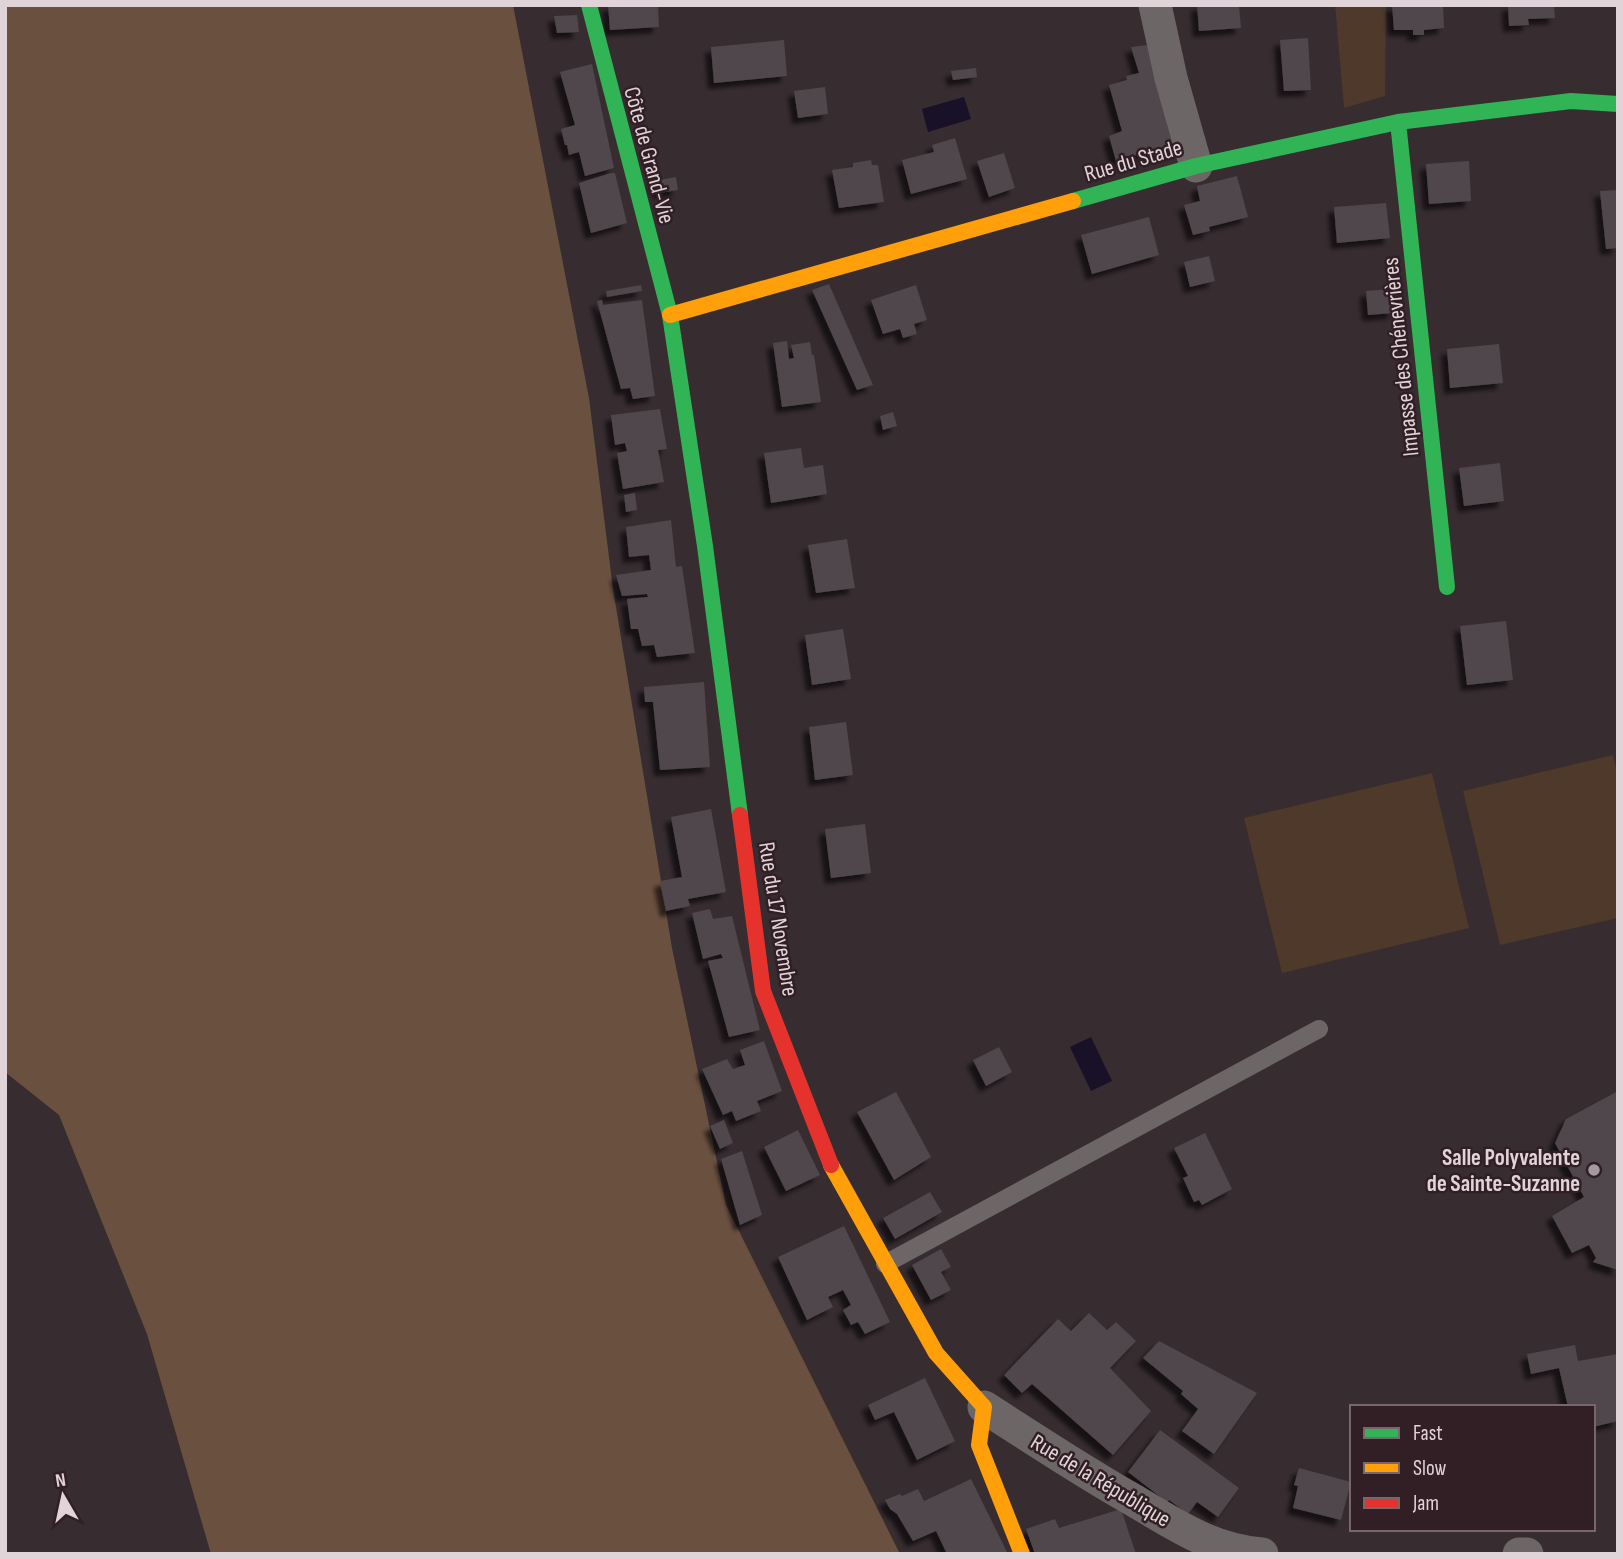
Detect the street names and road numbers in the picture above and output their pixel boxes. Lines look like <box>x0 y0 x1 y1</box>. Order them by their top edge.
street label: Côte de Grand-Vie <box>617 84 681 227</box>
street label: Rue du Stade <box>1081 134 1185 188</box>
street label: Impasse des Chénevrières <box>1377 256 1425 458</box>
street label: Rue du 17 Novembre <box>752 840 804 998</box>
street label: Rue de la République <box>1025 1428 1175 1534</box>

